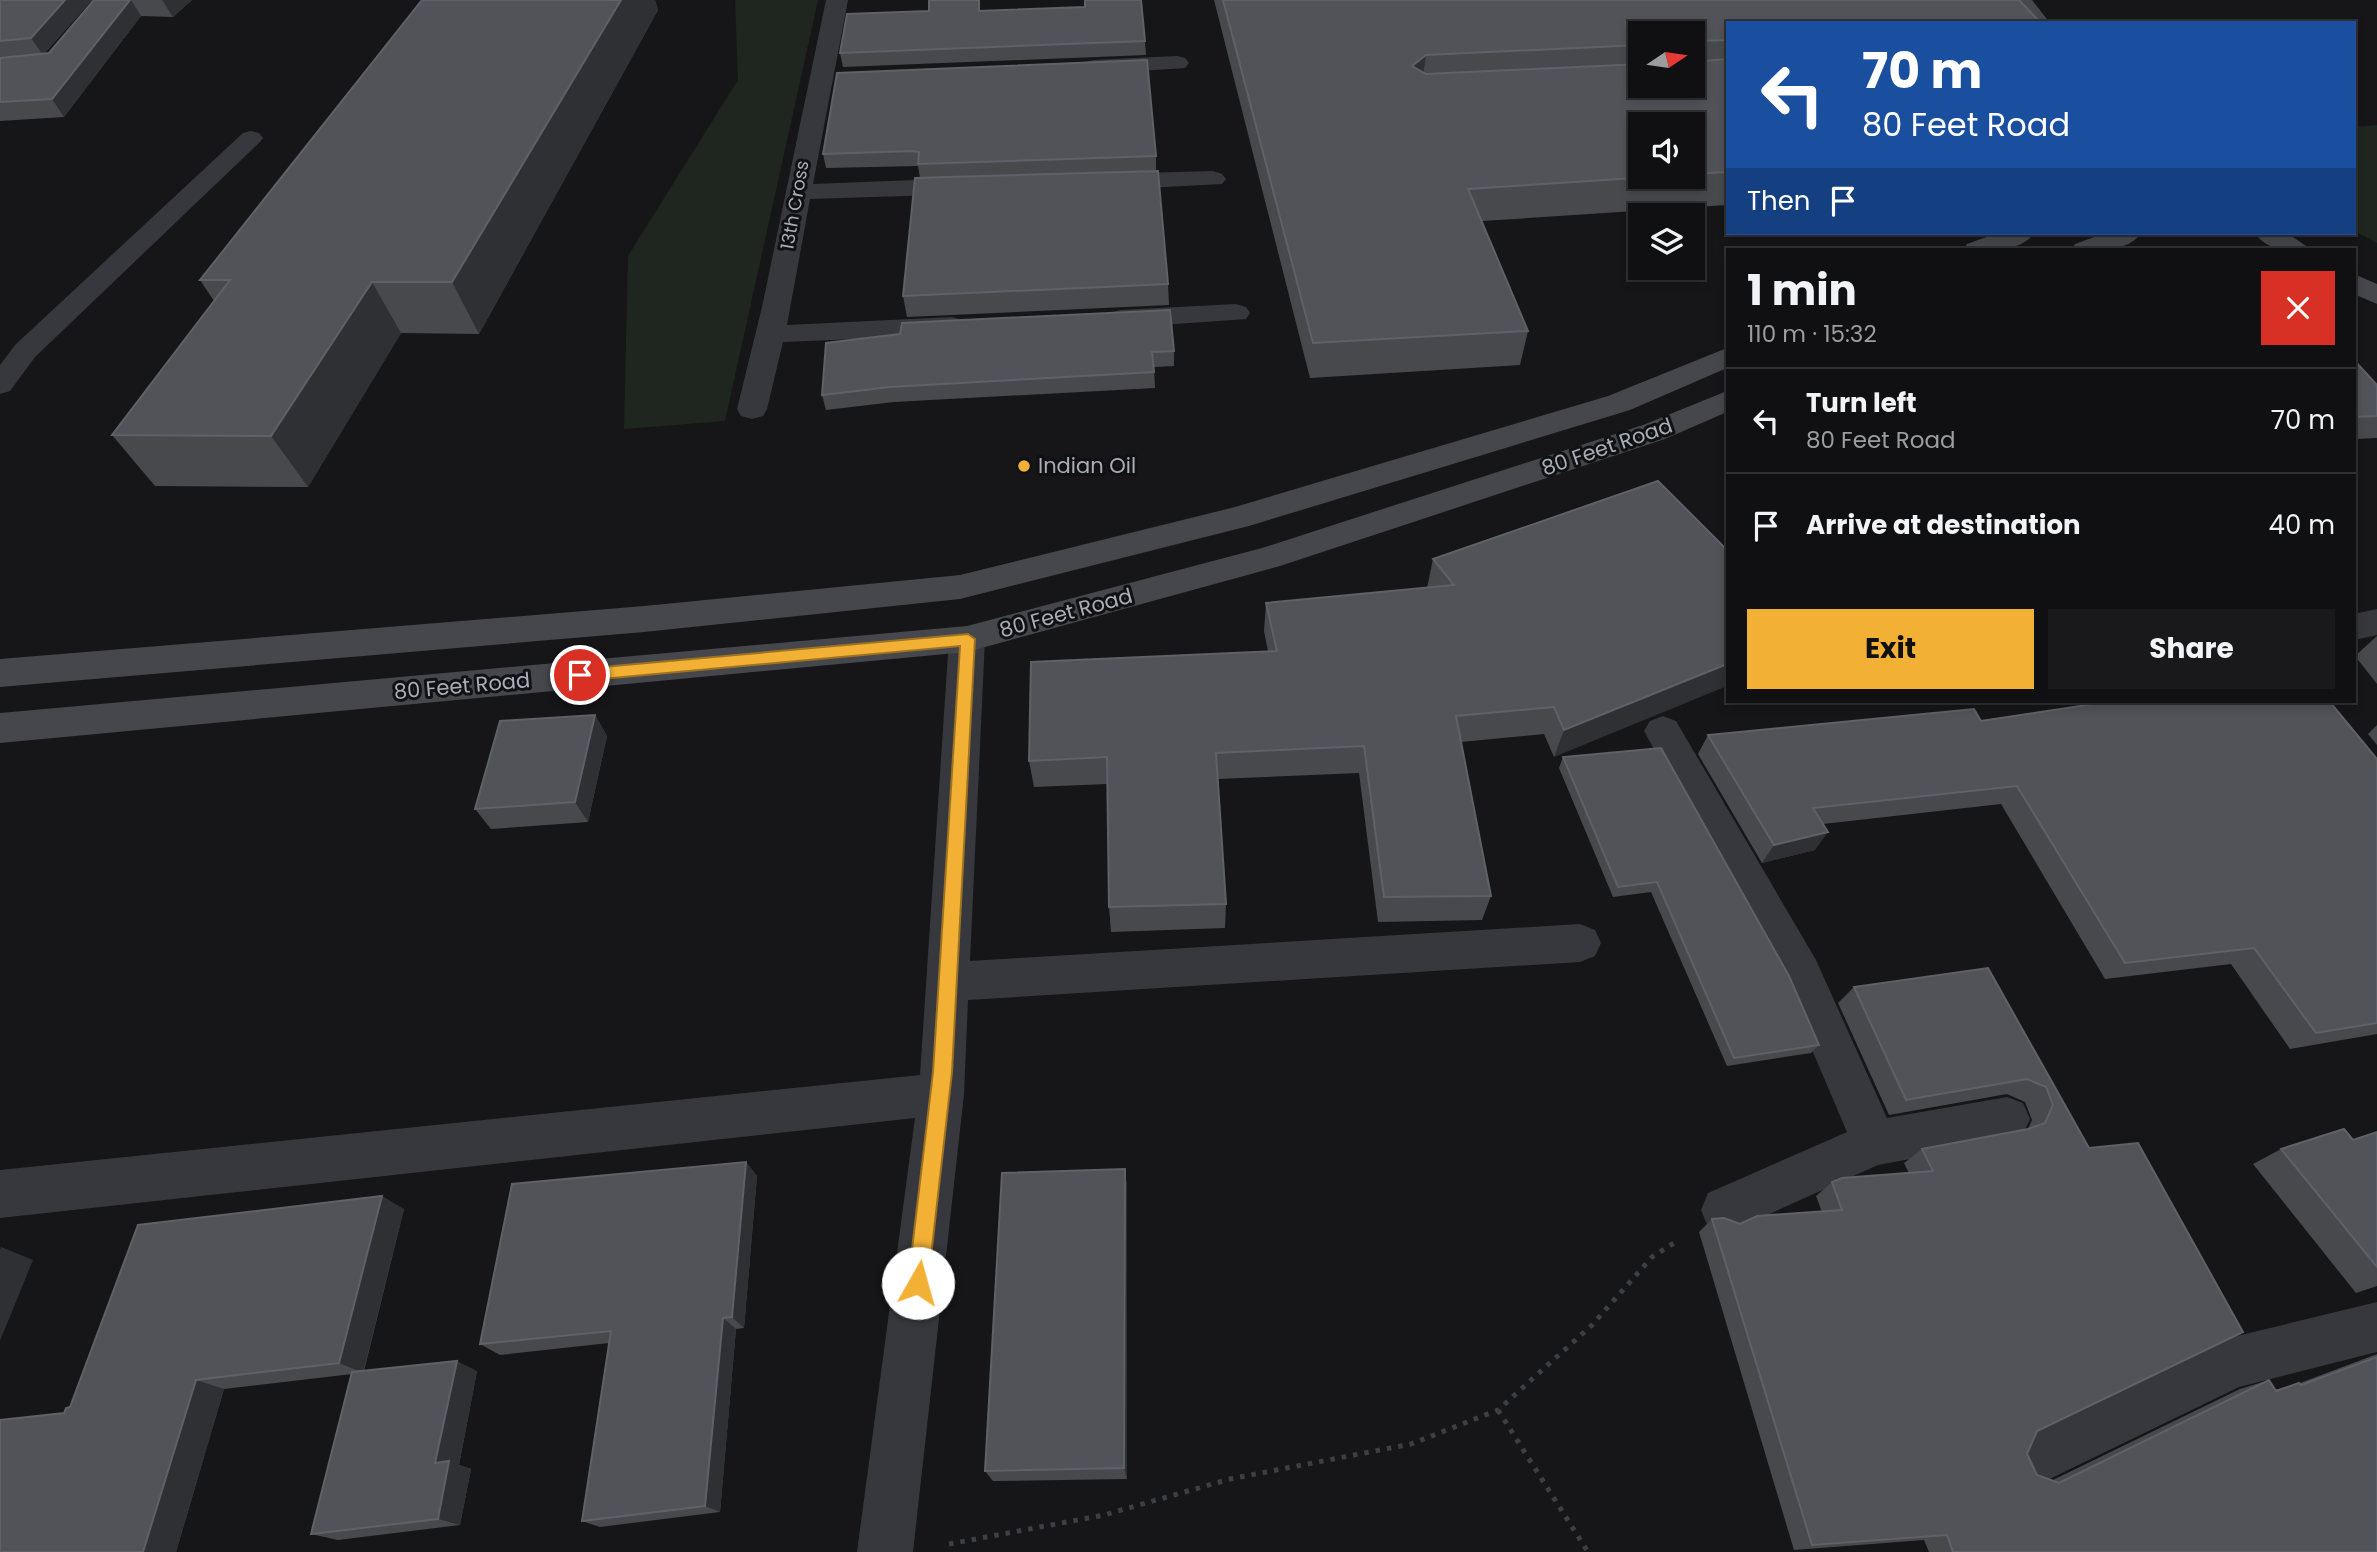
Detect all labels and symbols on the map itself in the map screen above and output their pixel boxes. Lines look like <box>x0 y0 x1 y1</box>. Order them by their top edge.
north arrow <box>1628 21 1704 98</box>
street label: 13th Cross <box>774 158 815 251</box>
street label: 80 Feet Road <box>1538 411 1676 482</box>
place label: Indian Oil <box>1038 451 1136 480</box>
marker: Indian Oil <box>1016 458 1032 474</box>
street label: 80 Feet Road <box>996 581 1136 644</box>
pin <box>550 645 610 705</box>
street label: 80 Feet Road <box>393 665 531 706</box>
position arrow <box>881 1246 955 1320</box>

